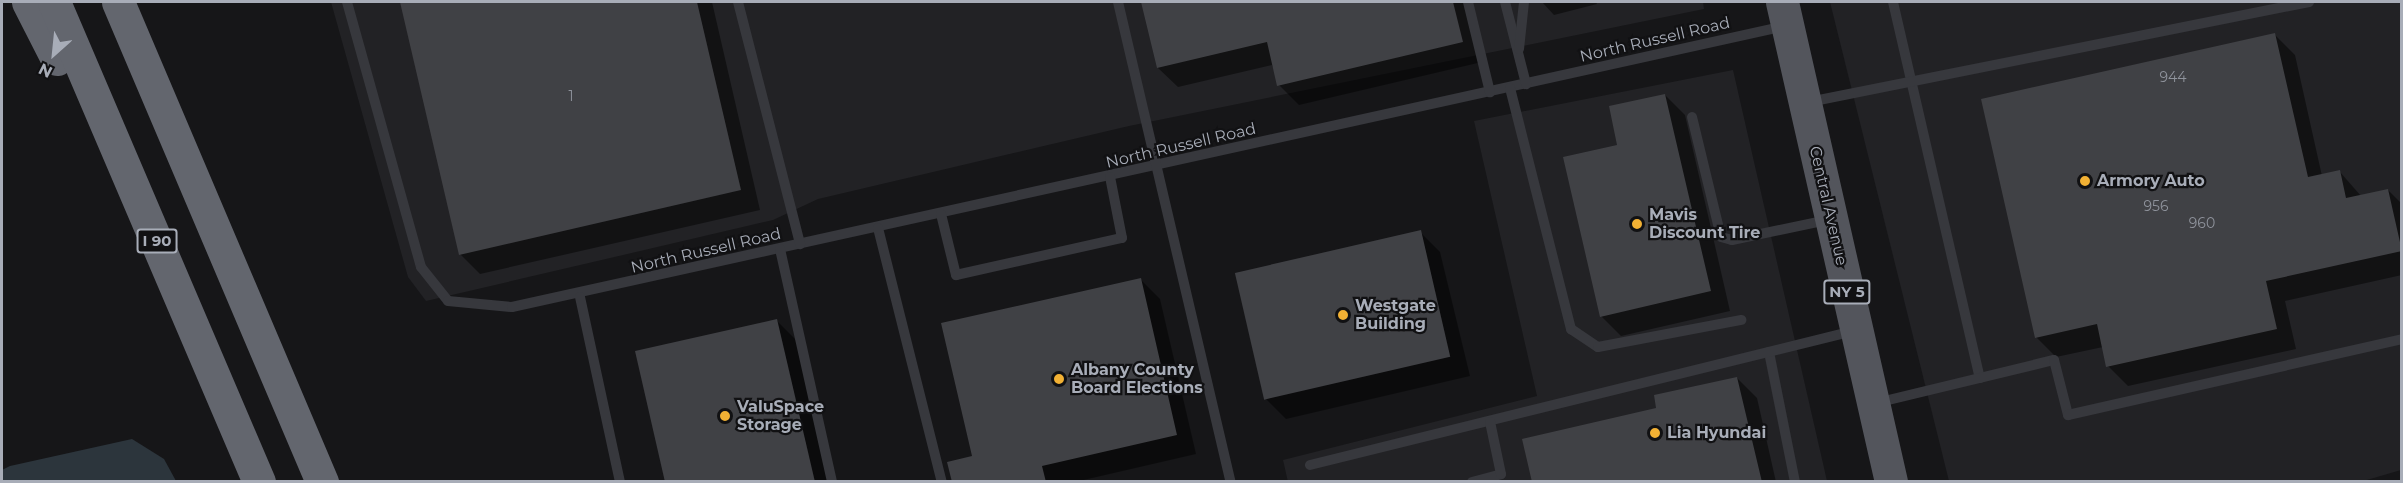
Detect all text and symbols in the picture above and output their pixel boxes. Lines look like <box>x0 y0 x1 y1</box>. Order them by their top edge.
street label: North Russell Road <box>1578 13 1732 67</box>
north arrow <box>24 24 84 84</box>
text: N <box>36 59 56 82</box>
house number: 944 <box>2159 69 2187 85</box>
house number: 1 <box>568 88 574 104</box>
street label: North Russell Road <box>1104 119 1258 173</box>
street label: Central Avenue <box>1805 144 1851 268</box>
place label: Armory Auto <box>2097 171 2205 191</box>
marker: Armory Auto <box>2078 174 2092 188</box>
house number: 956 <box>2144 198 2168 214</box>
place label: Mavis Discount Tire <box>1649 205 1760 243</box>
house number: 960 <box>2189 215 2215 231</box>
marker: Mavis Discount Tire <box>1630 217 1644 231</box>
street label: North Russell Road <box>629 224 783 278</box>
road number: I 90 <box>136 229 178 253</box>
road number: NY 5 <box>1823 280 1871 304</box>
place label: Westgate Building <box>1355 296 1436 334</box>
marker: Westgate Building <box>1336 308 1350 322</box>
place label: Albany County Board Elections <box>1071 360 1203 398</box>
marker: Albany County Board Elections <box>1052 372 1066 386</box>
place label: ValuSpace Storage <box>737 397 824 435</box>
marker: ValuSpace Storage <box>718 409 732 423</box>
place label: Lia Hyundai <box>1667 423 1766 443</box>
marker: Lia Hyundai <box>1648 426 1662 440</box>

